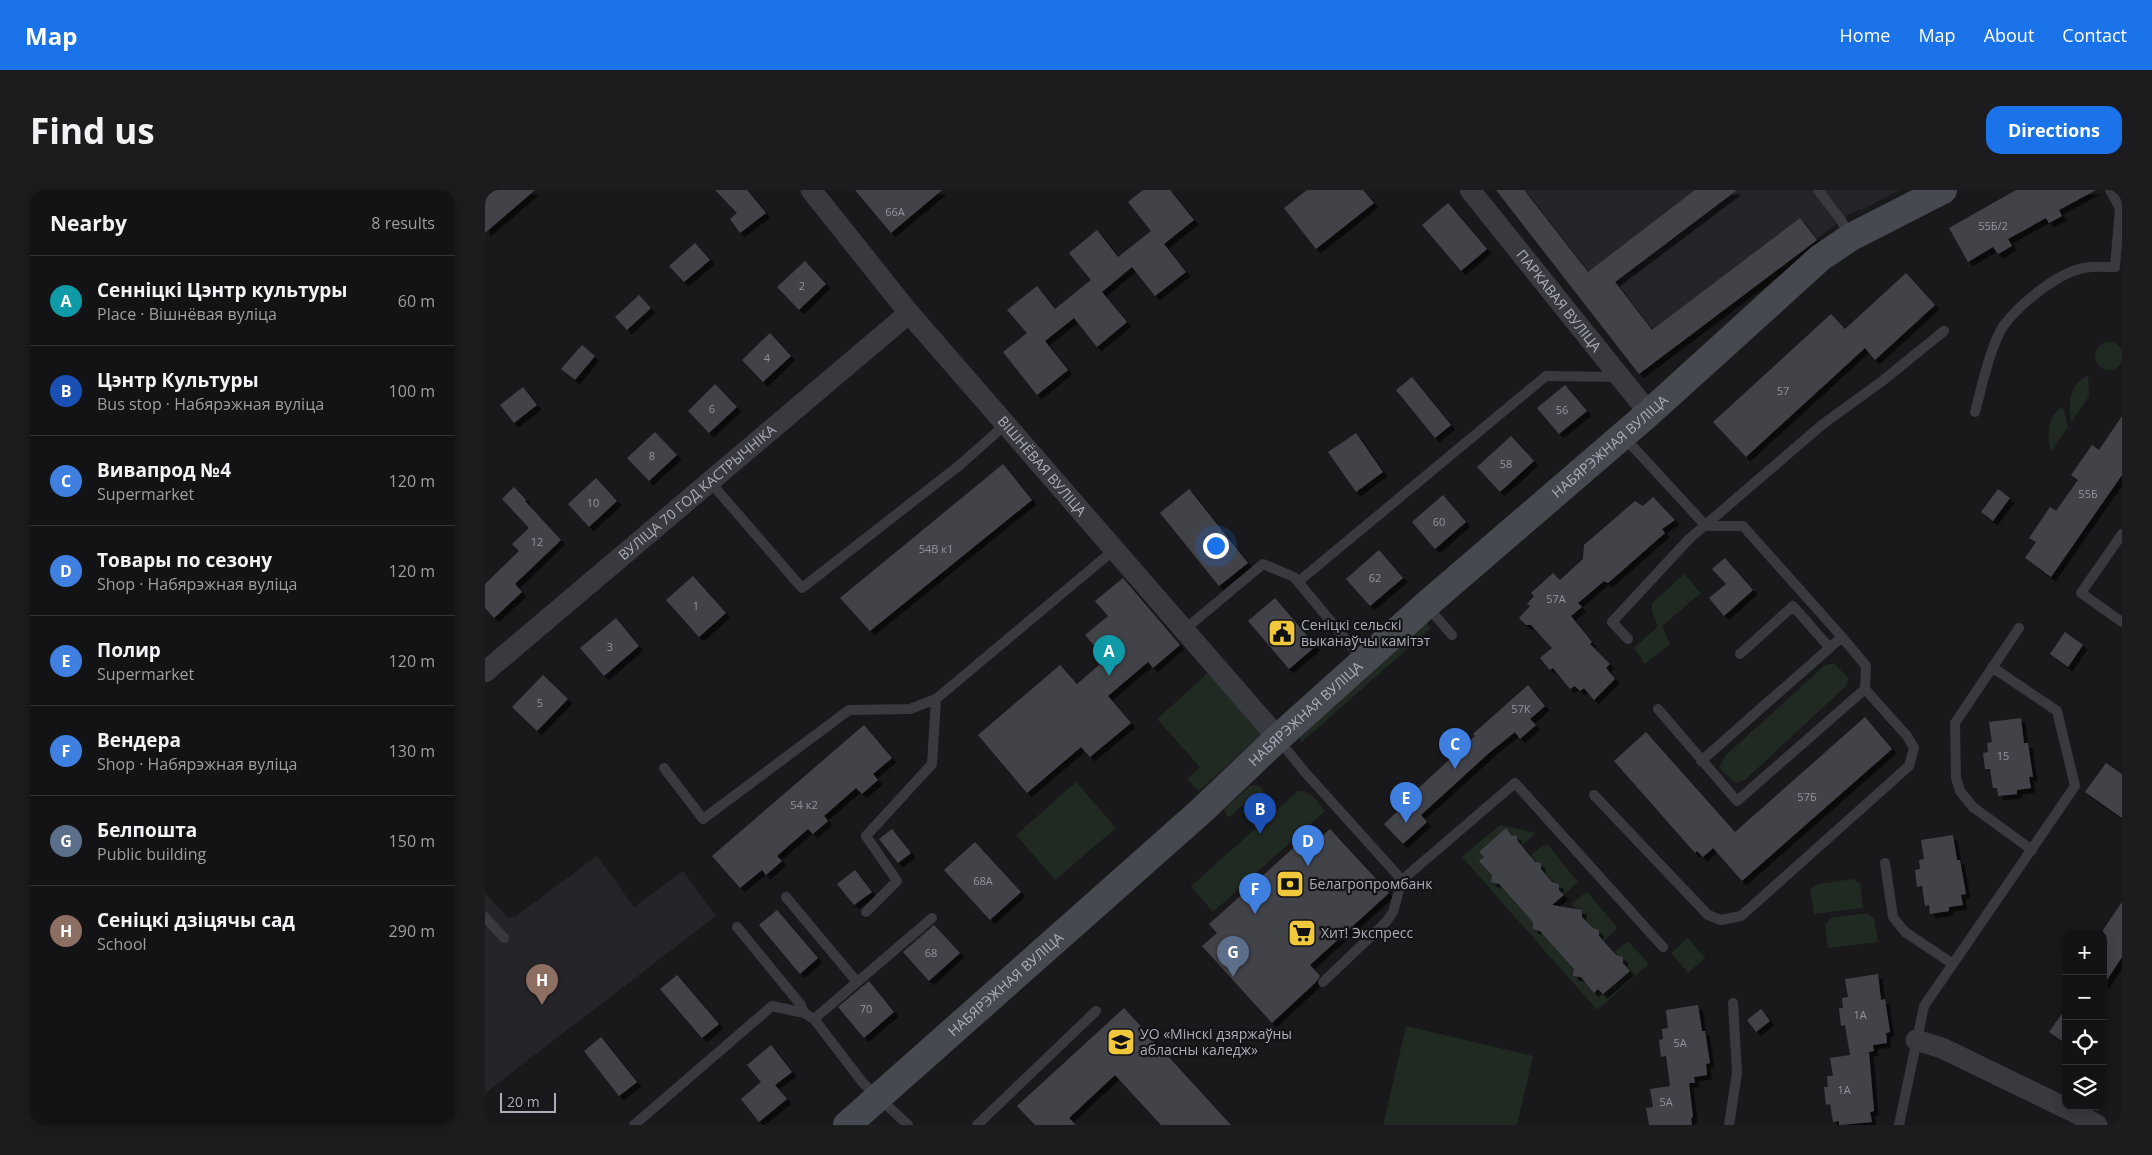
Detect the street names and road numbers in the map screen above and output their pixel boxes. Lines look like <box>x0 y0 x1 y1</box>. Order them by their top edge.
street label: ПАРКАВАЯ ВУЛІЦА <box>1512 245 1606 356</box>
street label: НАБЯРЭЖНАЯ ВУЛІЦА <box>1547 390 1672 502</box>
street label: ВІШНЁВАЯ ВУЛІЦА <box>994 412 1091 520</box>
street label: ВУЛІЦА 70 ГОД КАСТРЫЧНІКА <box>614 420 780 564</box>
street label: НАБЯРЭЖНАЯ ВУЛІЦА <box>1244 656 1366 770</box>
street label: НАБЯРЭЖНАЯ ВУЛІЦА <box>944 928 1067 1040</box>

